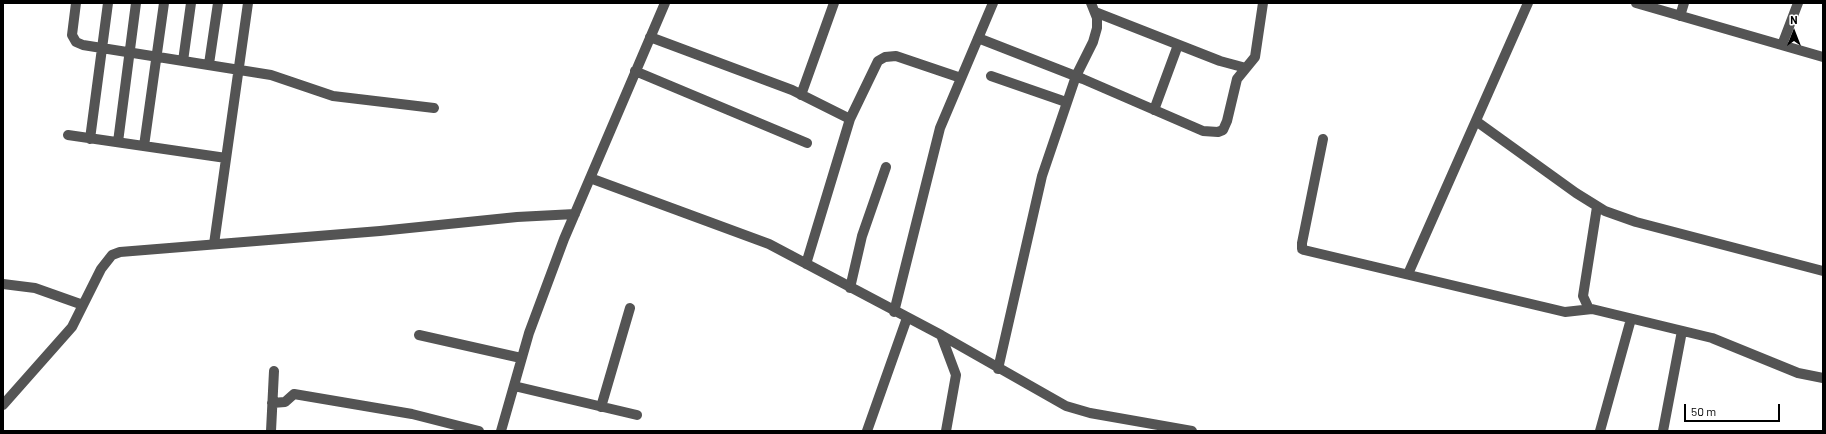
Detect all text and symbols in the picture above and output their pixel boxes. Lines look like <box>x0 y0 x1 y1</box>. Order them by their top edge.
north arrow <box>1774 12 1814 52</box>
text: N <box>1790 13 1798 26</box>
scale bar <box>1686 396 1782 422</box>
text: 50 m <box>1691 404 1716 418</box>

